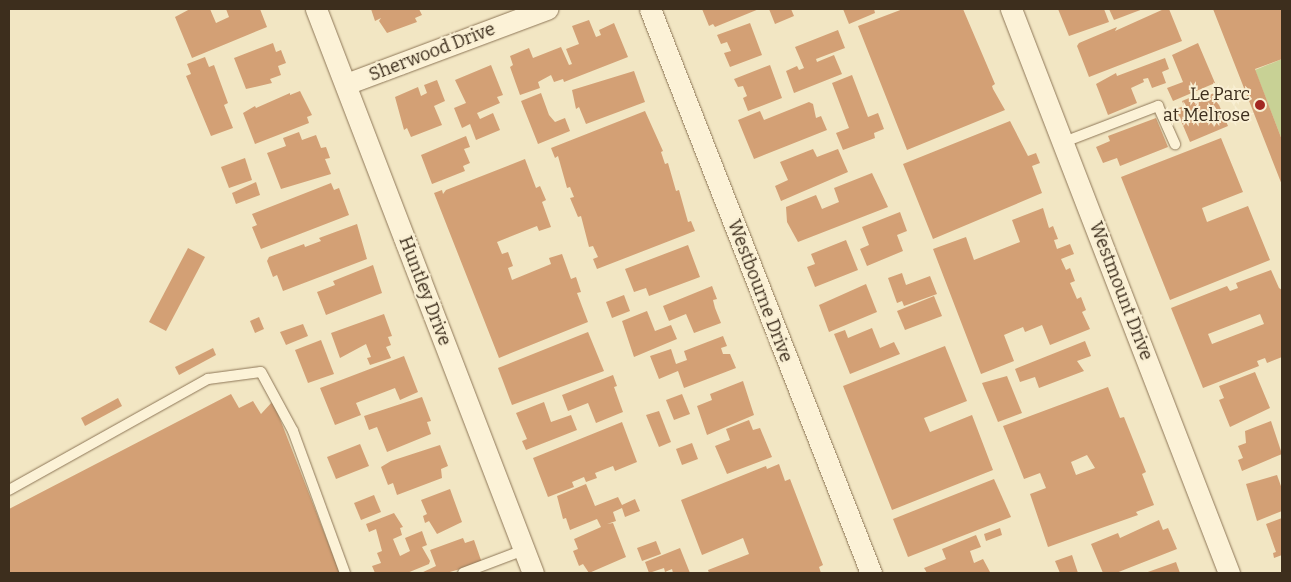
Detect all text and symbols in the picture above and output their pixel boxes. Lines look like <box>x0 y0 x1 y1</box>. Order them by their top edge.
street label: Sherwood Drive <box>366 18 498 86</box>
place label: Le Parc at Melrose <box>1163 84 1250 126</box>
marker: Le Parc at Melrose <box>1254 99 1266 111</box>
street label: Westbourne Drive <box>723 217 797 365</box>
street label: Westmount Drive <box>1085 219 1157 363</box>
street label: Huntley Drive <box>394 233 456 349</box>

